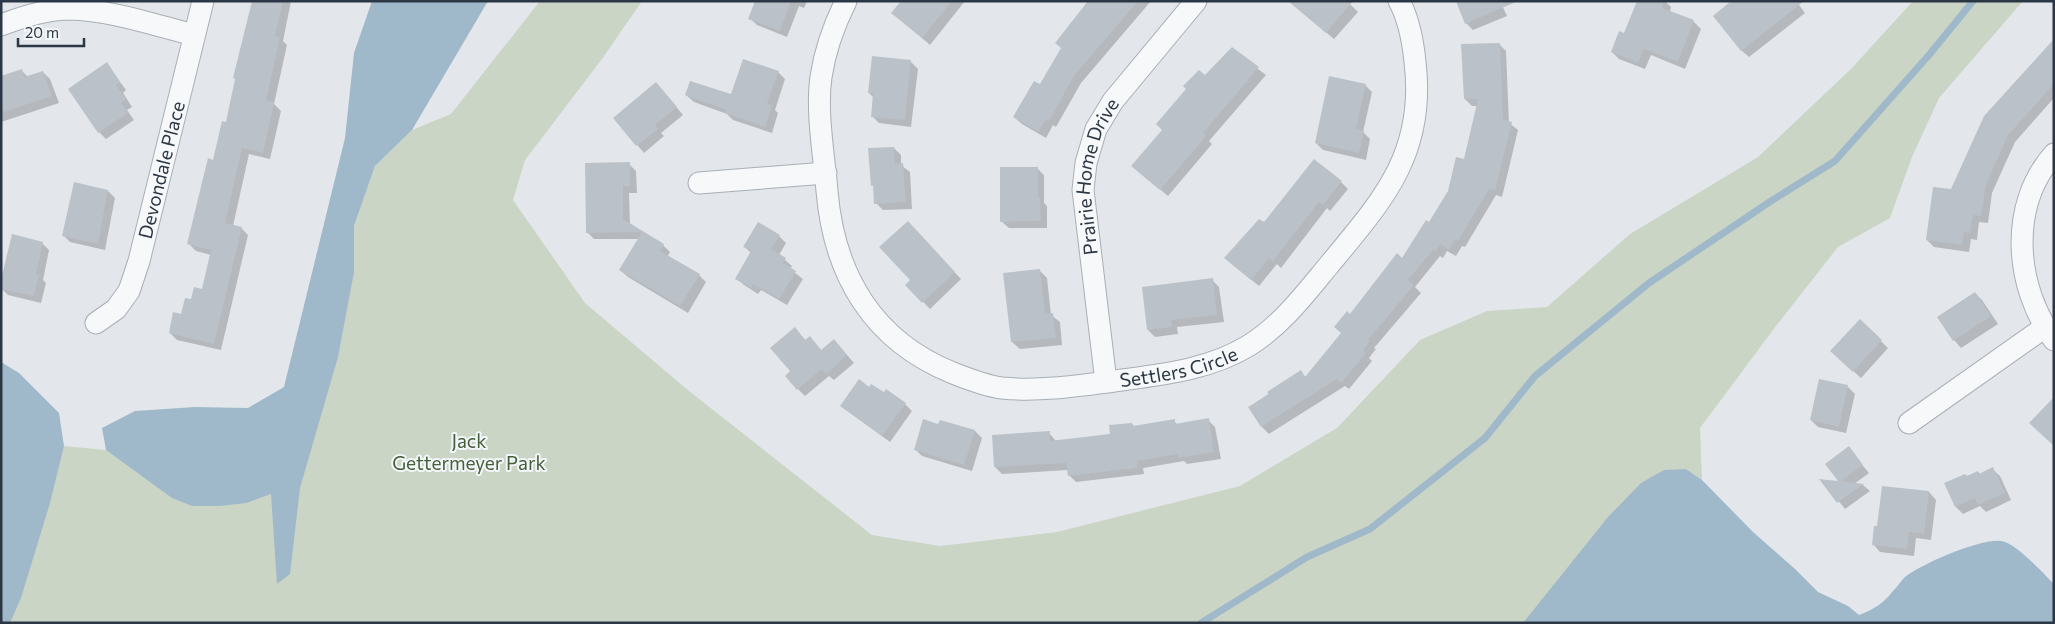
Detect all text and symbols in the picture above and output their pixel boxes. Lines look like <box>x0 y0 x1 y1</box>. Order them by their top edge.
scale bar <box>18 15 84 47</box>
text: 20 m <box>25 23 59 41</box>
street label: Prairie Home Drive <box>1071 94 1123 256</box>
street label: Devondale Place <box>133 99 189 241</box>
street label: Settlers Circle <box>1118 342 1241 391</box>
park label: Jack Gettermeyer Park <box>392 429 546 474</box>

